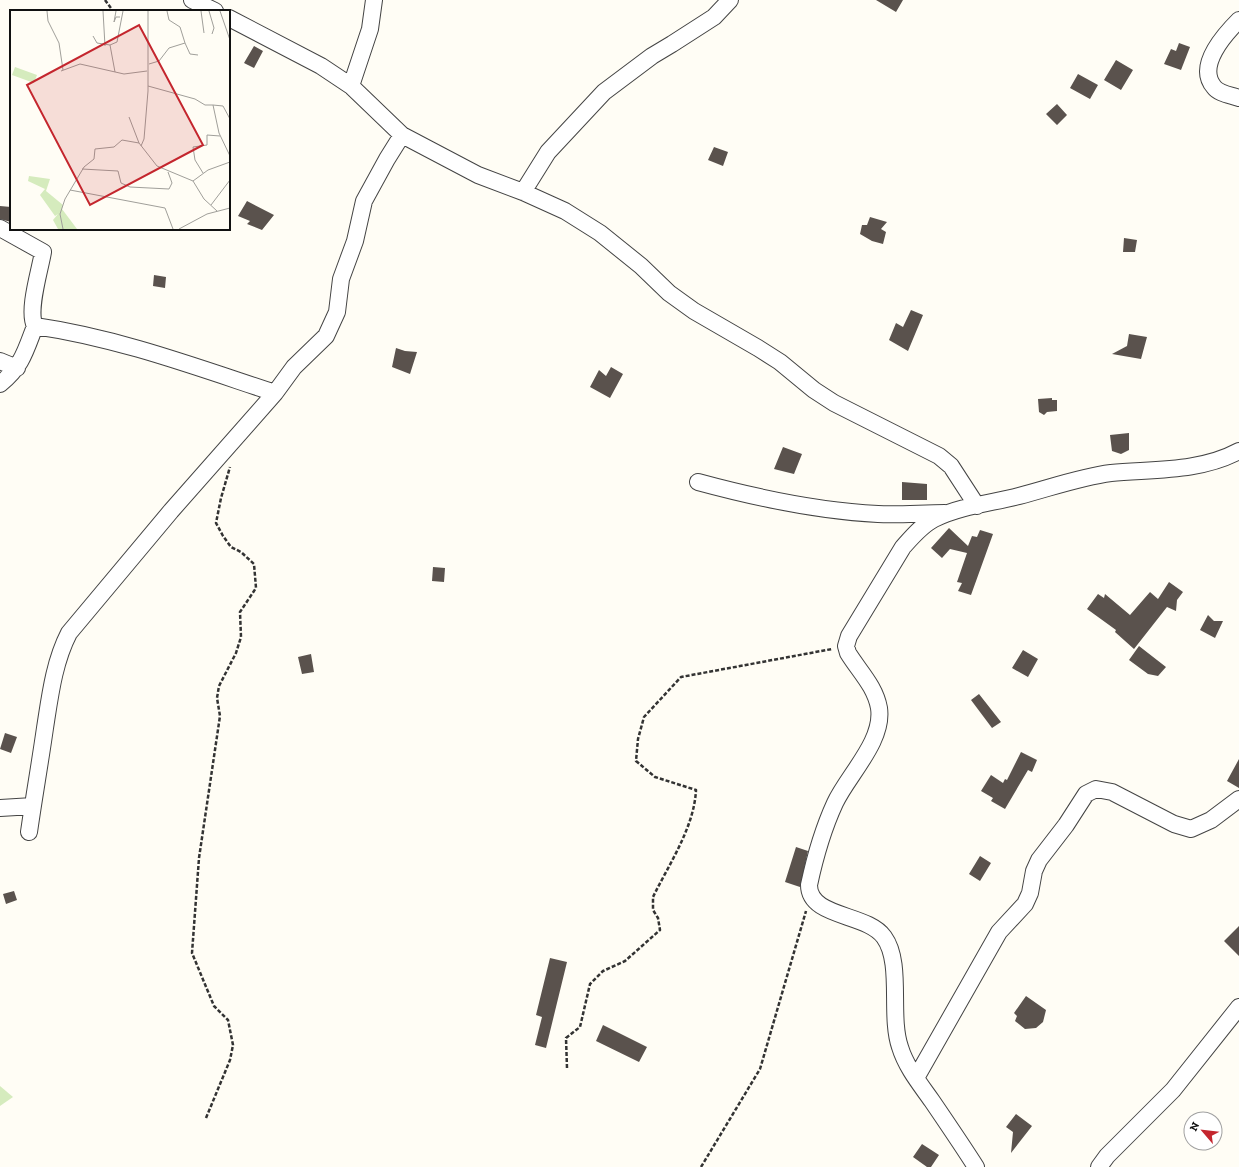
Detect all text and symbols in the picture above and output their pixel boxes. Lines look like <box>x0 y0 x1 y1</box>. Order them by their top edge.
inset map <box>10 10 230 230</box>
north arrow <box>1183 1111 1223 1151</box>
text: N <box>1187 1119 1203 1133</box>

